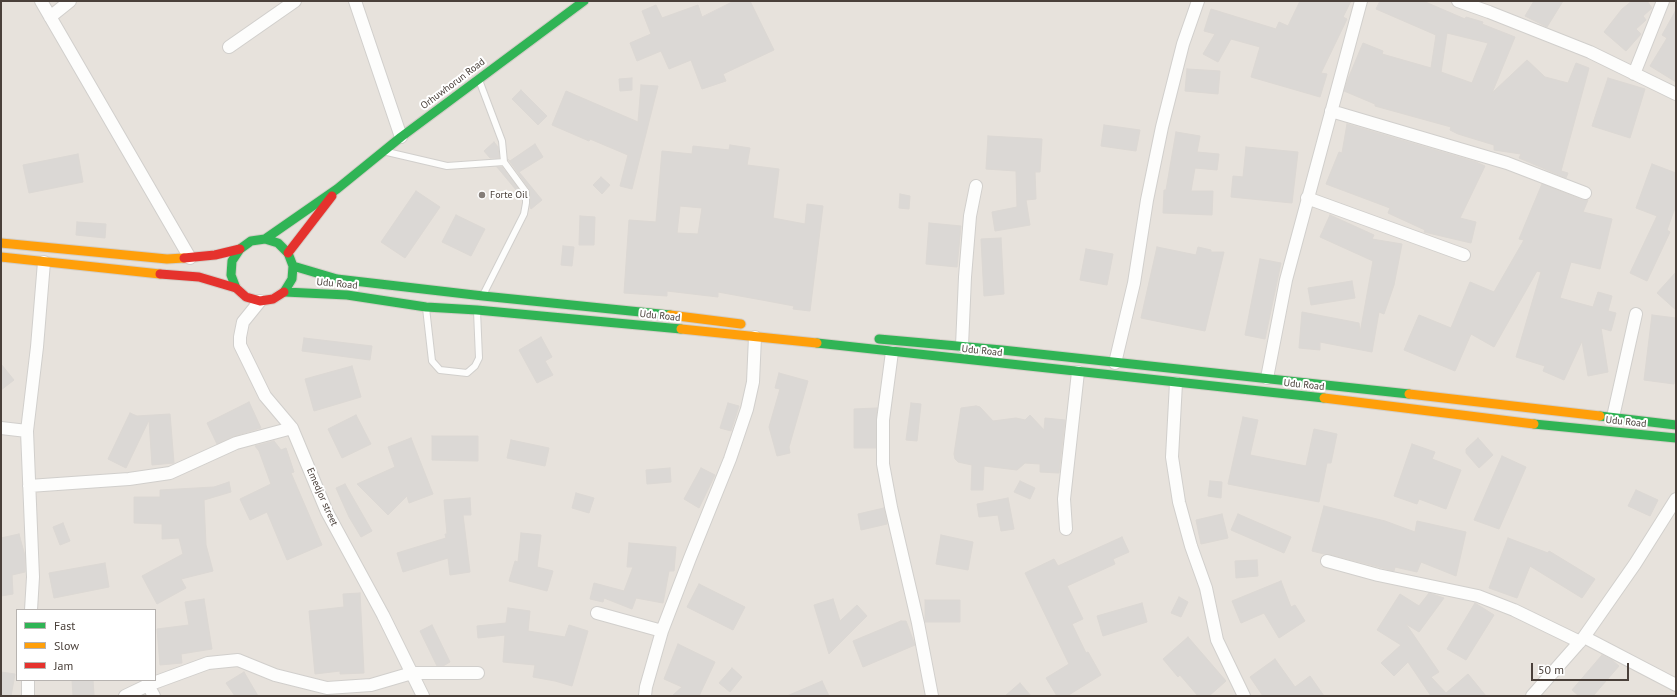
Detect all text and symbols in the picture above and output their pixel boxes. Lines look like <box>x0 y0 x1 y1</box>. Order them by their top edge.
street label: Orhuwhorun Road <box>418 56 488 112</box>
place label: Forte Oil <box>490 189 528 201</box>
marker: Forte Oil <box>477 190 487 200</box>
street label: Udu Road <box>316 276 358 292</box>
street label: Udu Road <box>639 308 681 324</box>
street label: Udu Road <box>961 343 1003 359</box>
street label: Udu Road <box>1283 377 1325 393</box>
street label: Udu Road <box>1605 414 1647 430</box>
street label: Emedjor street <box>304 466 340 528</box>
legend <box>16 609 156 681</box>
text: Fast <box>54 618 75 633</box>
text: Slow <box>54 638 79 653</box>
scale bar <box>1533 655 1631 681</box>
text: Jam <box>54 658 73 673</box>
text: 50 m <box>1538 662 1564 677</box>

